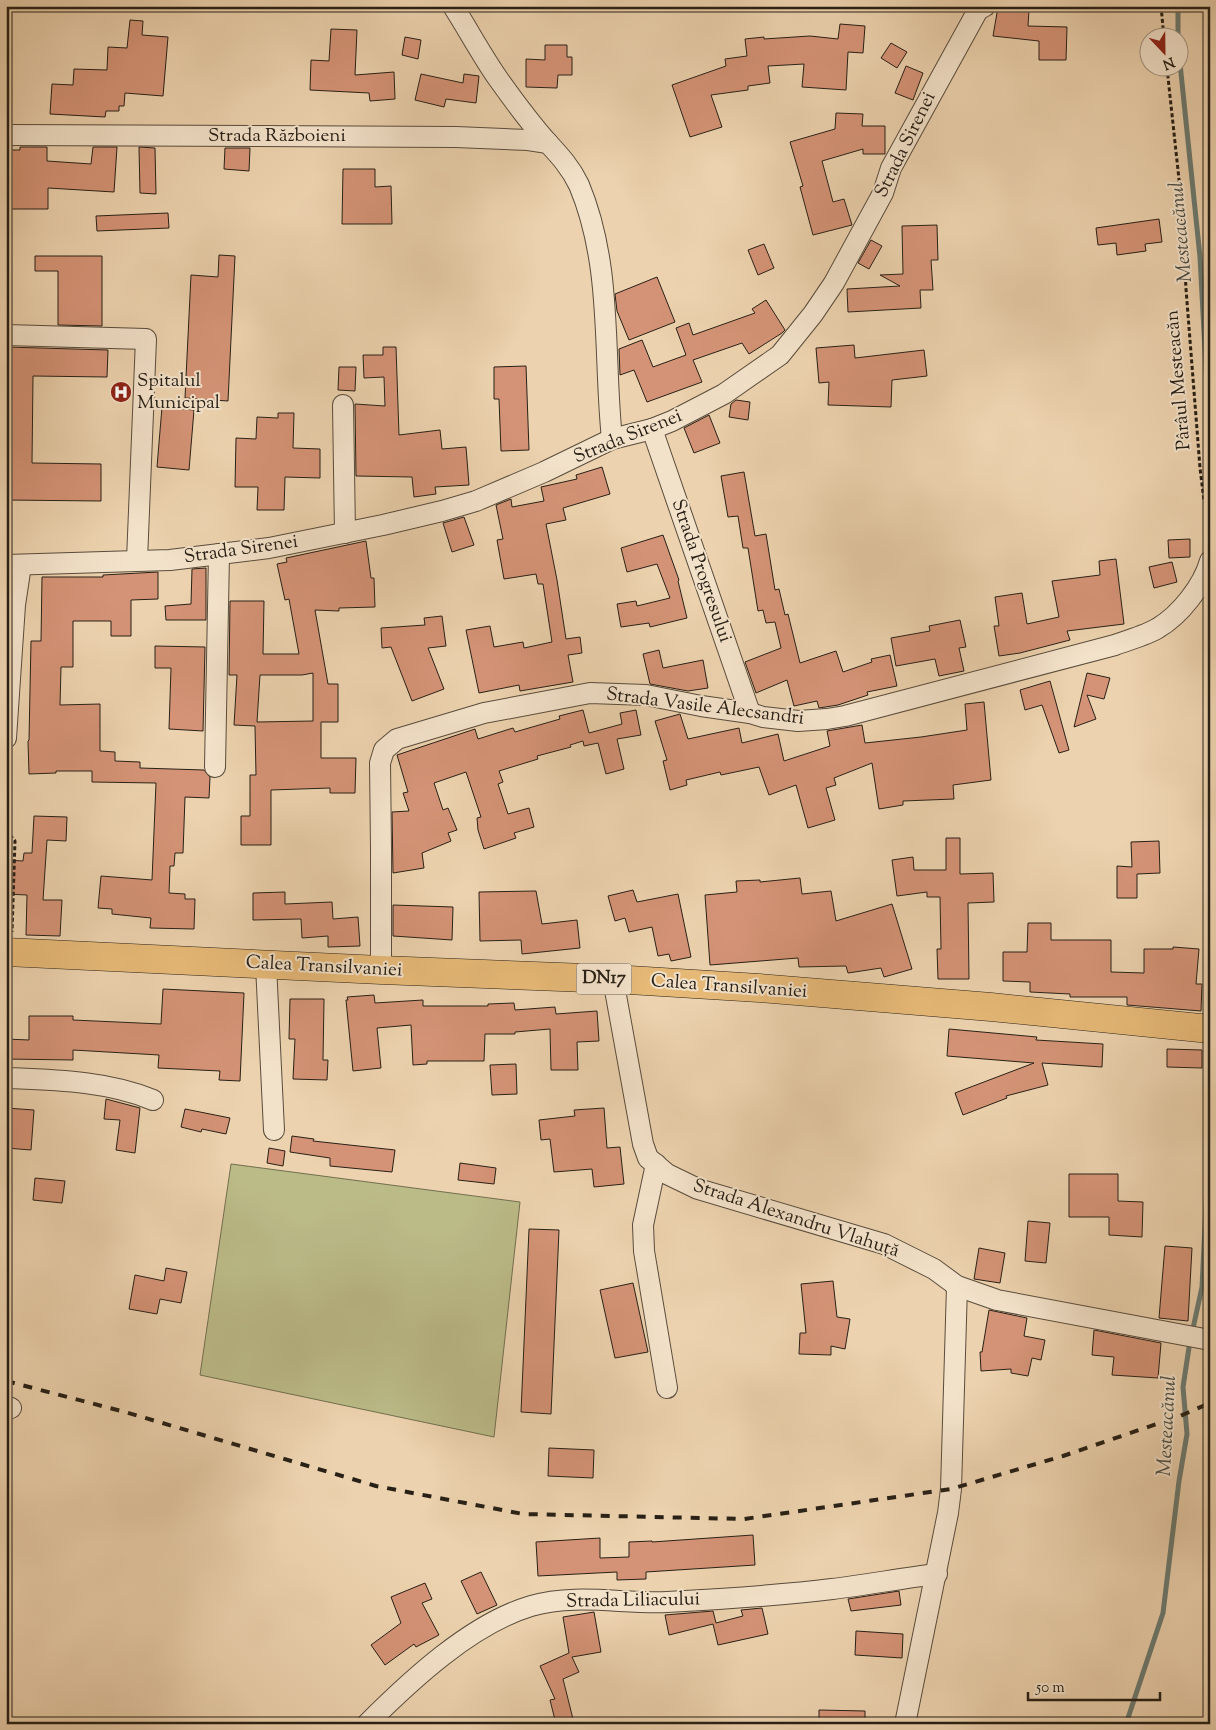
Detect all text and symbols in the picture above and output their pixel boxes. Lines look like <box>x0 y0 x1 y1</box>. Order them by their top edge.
north arrow <box>1138 28 1188 78</box>
text: N <box>1159 51 1177 74</box>
street label: Strada Sirenei <box>869 87 943 203</box>
street label: Strada Războieni <box>208 123 346 150</box>
water label: Mesteacănul <box>1163 180 1201 284</box>
street label: Pârâul Mesteacăn <box>1159 309 1199 451</box>
place label: Spitalul Municipal <box>137 368 220 417</box>
hospital icon: Spitalul Municipal <box>109 380 133 404</box>
street label: Strada Sirenei <box>570 403 686 471</box>
street label: Strada Progresului <box>664 496 738 646</box>
street label: Strada Sirenei <box>182 529 300 571</box>
street label: Strada Vasile Alecsandri <box>605 681 805 733</box>
street label: Calea Transilvaniei <box>245 949 403 985</box>
road number: DN17 <box>576 964 632 994</box>
street label: Calea Transilvaniei <box>650 968 808 1006</box>
street label: Strada Alexandru Vlahuță <box>689 1173 903 1265</box>
water label: Mesteacănul <box>1151 1375 1185 1477</box>
street label: Strada Liliacului <box>566 1586 700 1616</box>
scale bar <box>1028 1670 1161 1702</box>
text: 50 m <box>1035 1678 1065 1699</box>

